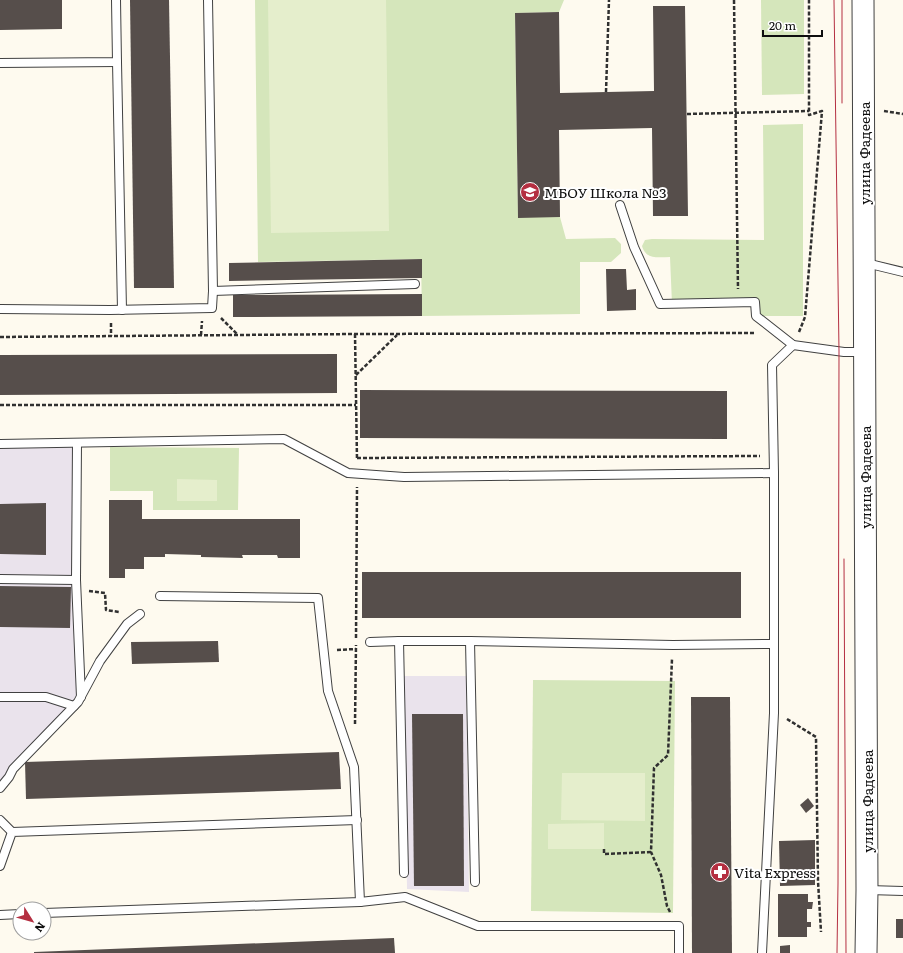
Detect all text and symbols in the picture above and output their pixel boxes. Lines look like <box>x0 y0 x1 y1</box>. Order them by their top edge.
scale bar <box>763 12 822 38</box>
text: 20 m <box>769 16 796 34</box>
street label: улица Фадеева <box>854 101 874 205</box>
school or university icon: МБОУ Школа №3 <box>519 181 541 203</box>
place label: МБОУ Школа №3 <box>544 182 667 202</box>
street label: улица Фадеева <box>855 425 875 529</box>
street label: улица Фадеева <box>857 749 877 853</box>
pharmacy icon: Vita Express <box>709 861 731 883</box>
place label: Vita Express <box>734 862 816 882</box>
north arrow <box>12 901 52 941</box>
text: N <box>32 919 50 936</box>

